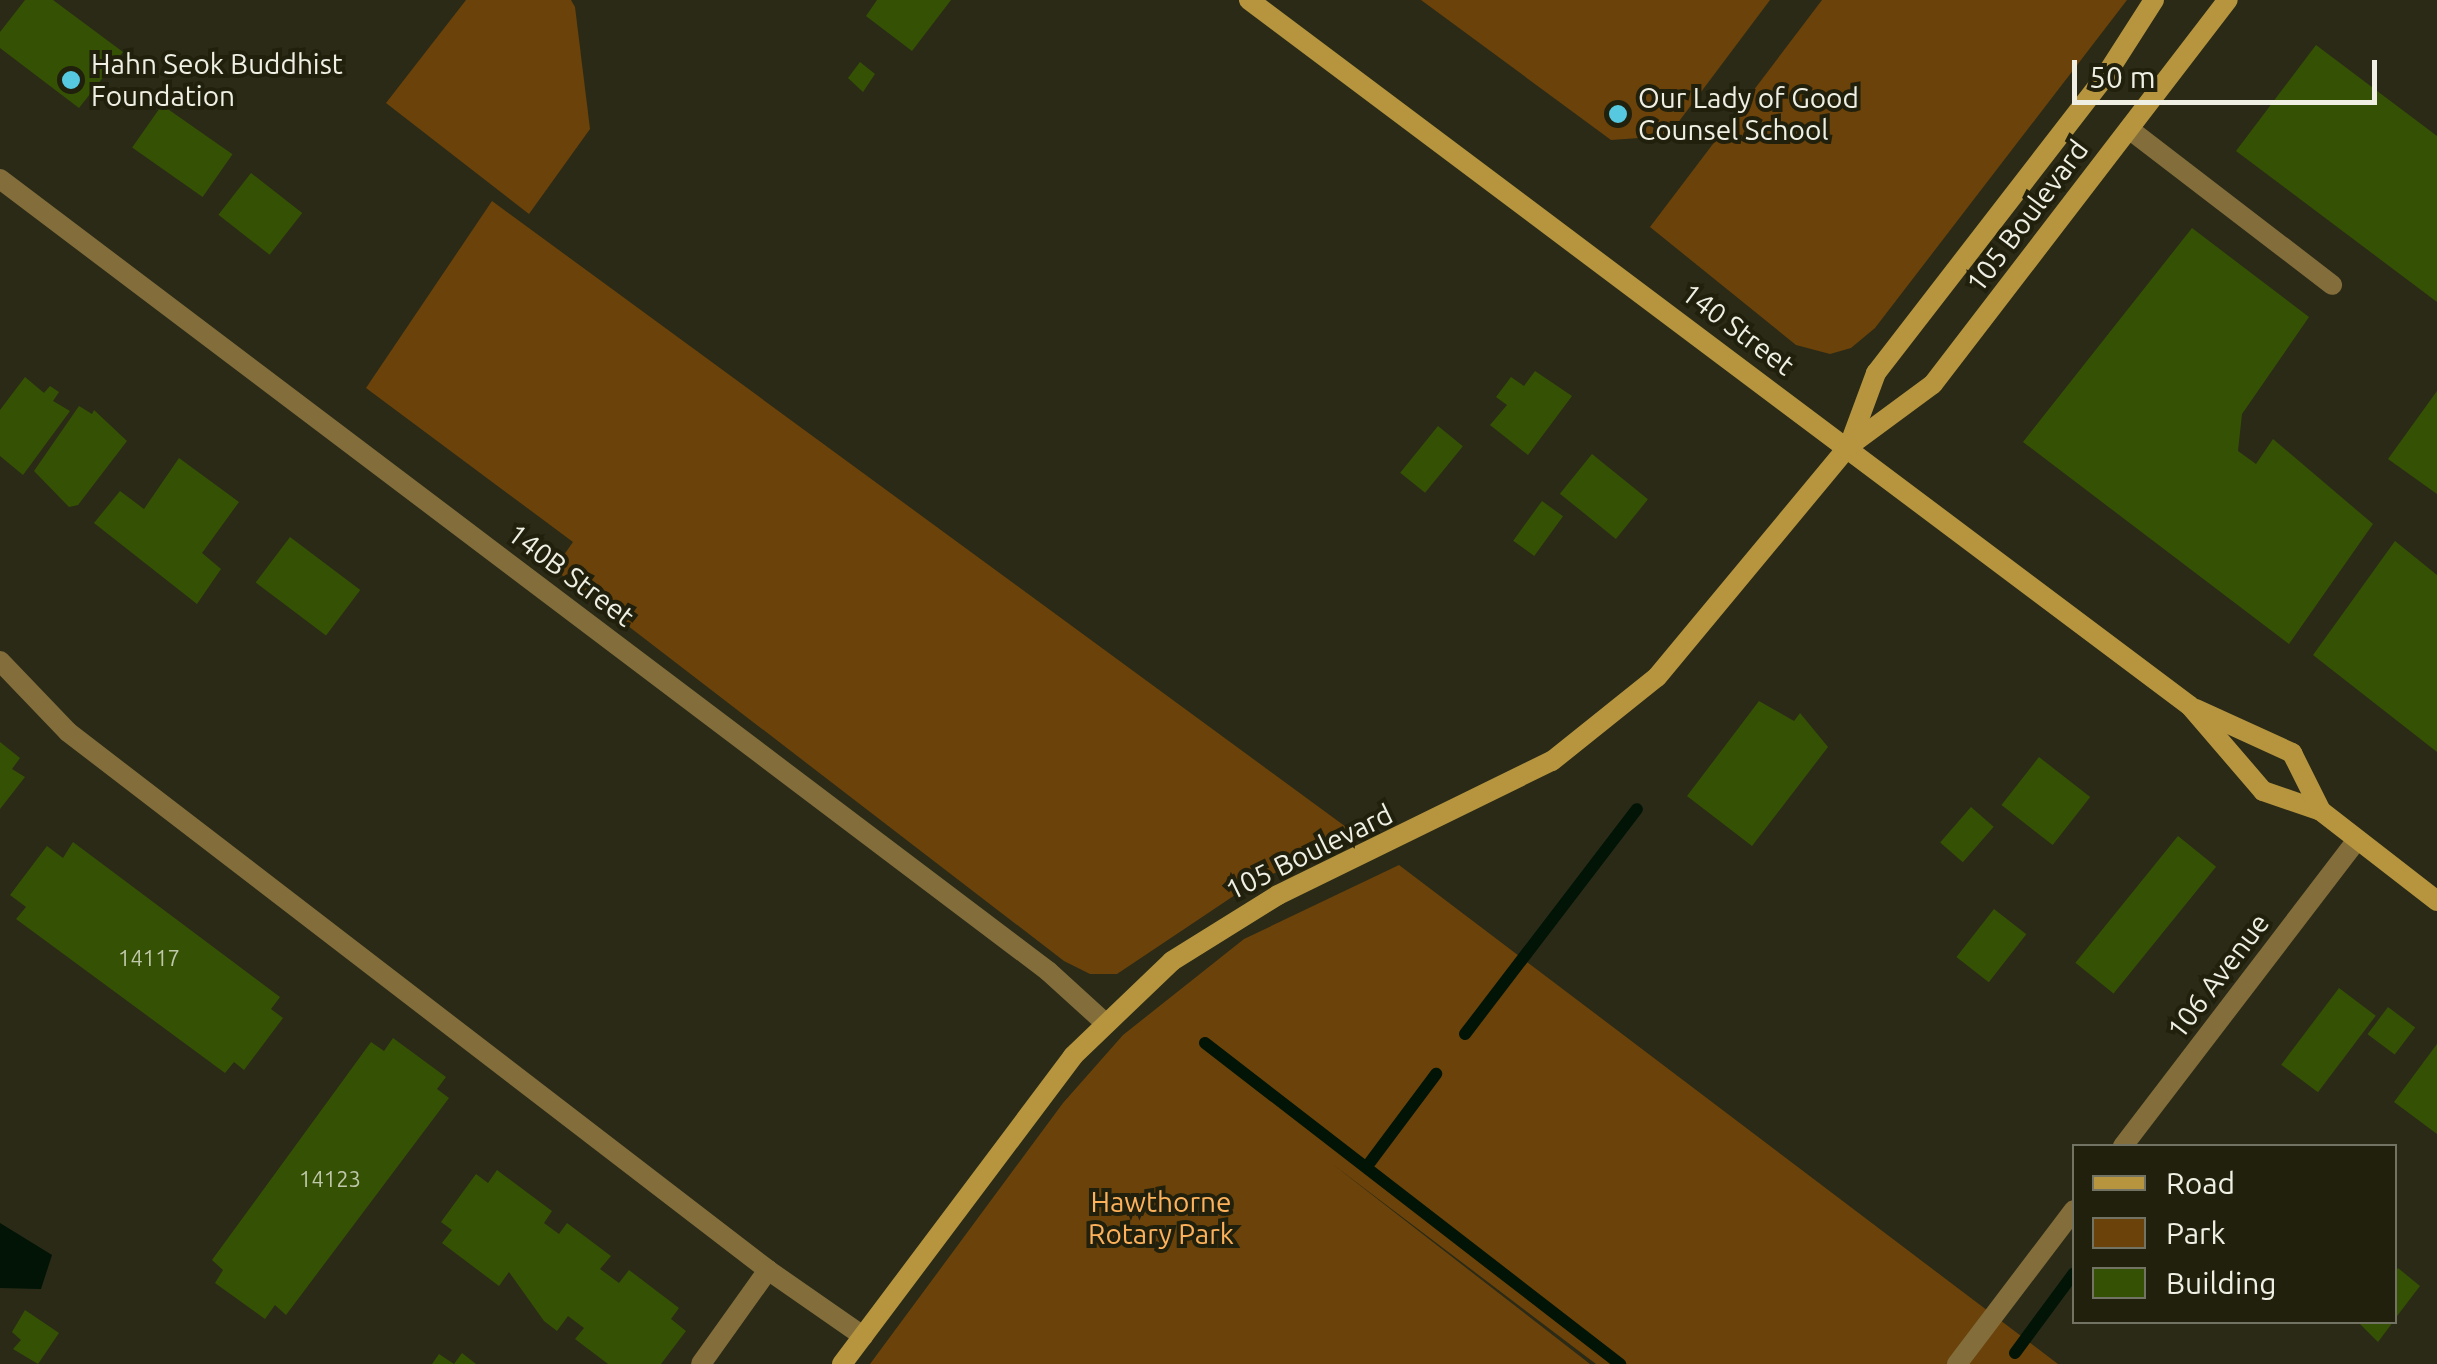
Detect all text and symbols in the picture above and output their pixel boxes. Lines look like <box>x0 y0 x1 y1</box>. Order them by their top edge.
scale bar <box>2077 40 2382 102</box>
place label: Hahn Seok Buddhist Foundation <box>91 47 343 113</box>
text: 50 m <box>2089 60 2156 94</box>
marker: Hahn Seok Buddhist Foundation <box>60 69 82 91</box>
place label: Our Lady of Good Counsel School <box>1638 81 1859 147</box>
marker: Our Lady of Good Counsel School <box>1607 103 1629 125</box>
street label: 105 Boulevard <box>1959 133 2095 299</box>
street label: 140 Street <box>1675 276 1801 382</box>
street label: 140B Street <box>501 517 641 633</box>
street label: 105 Boulevard <box>1220 797 1398 907</box>
street label: 106 Avenue <box>2160 907 2276 1045</box>
house number: 14117 <box>118 945 180 971</box>
legend <box>2072 1144 2397 1324</box>
house number: 14123 <box>299 1166 361 1192</box>
text: Road <box>2166 1166 2235 1200</box>
park label: Hawthorne Rotary Park <box>1088 1185 1234 1251</box>
text: Park <box>2166 1216 2226 1250</box>
text: Building <box>2166 1266 2277 1300</box>

